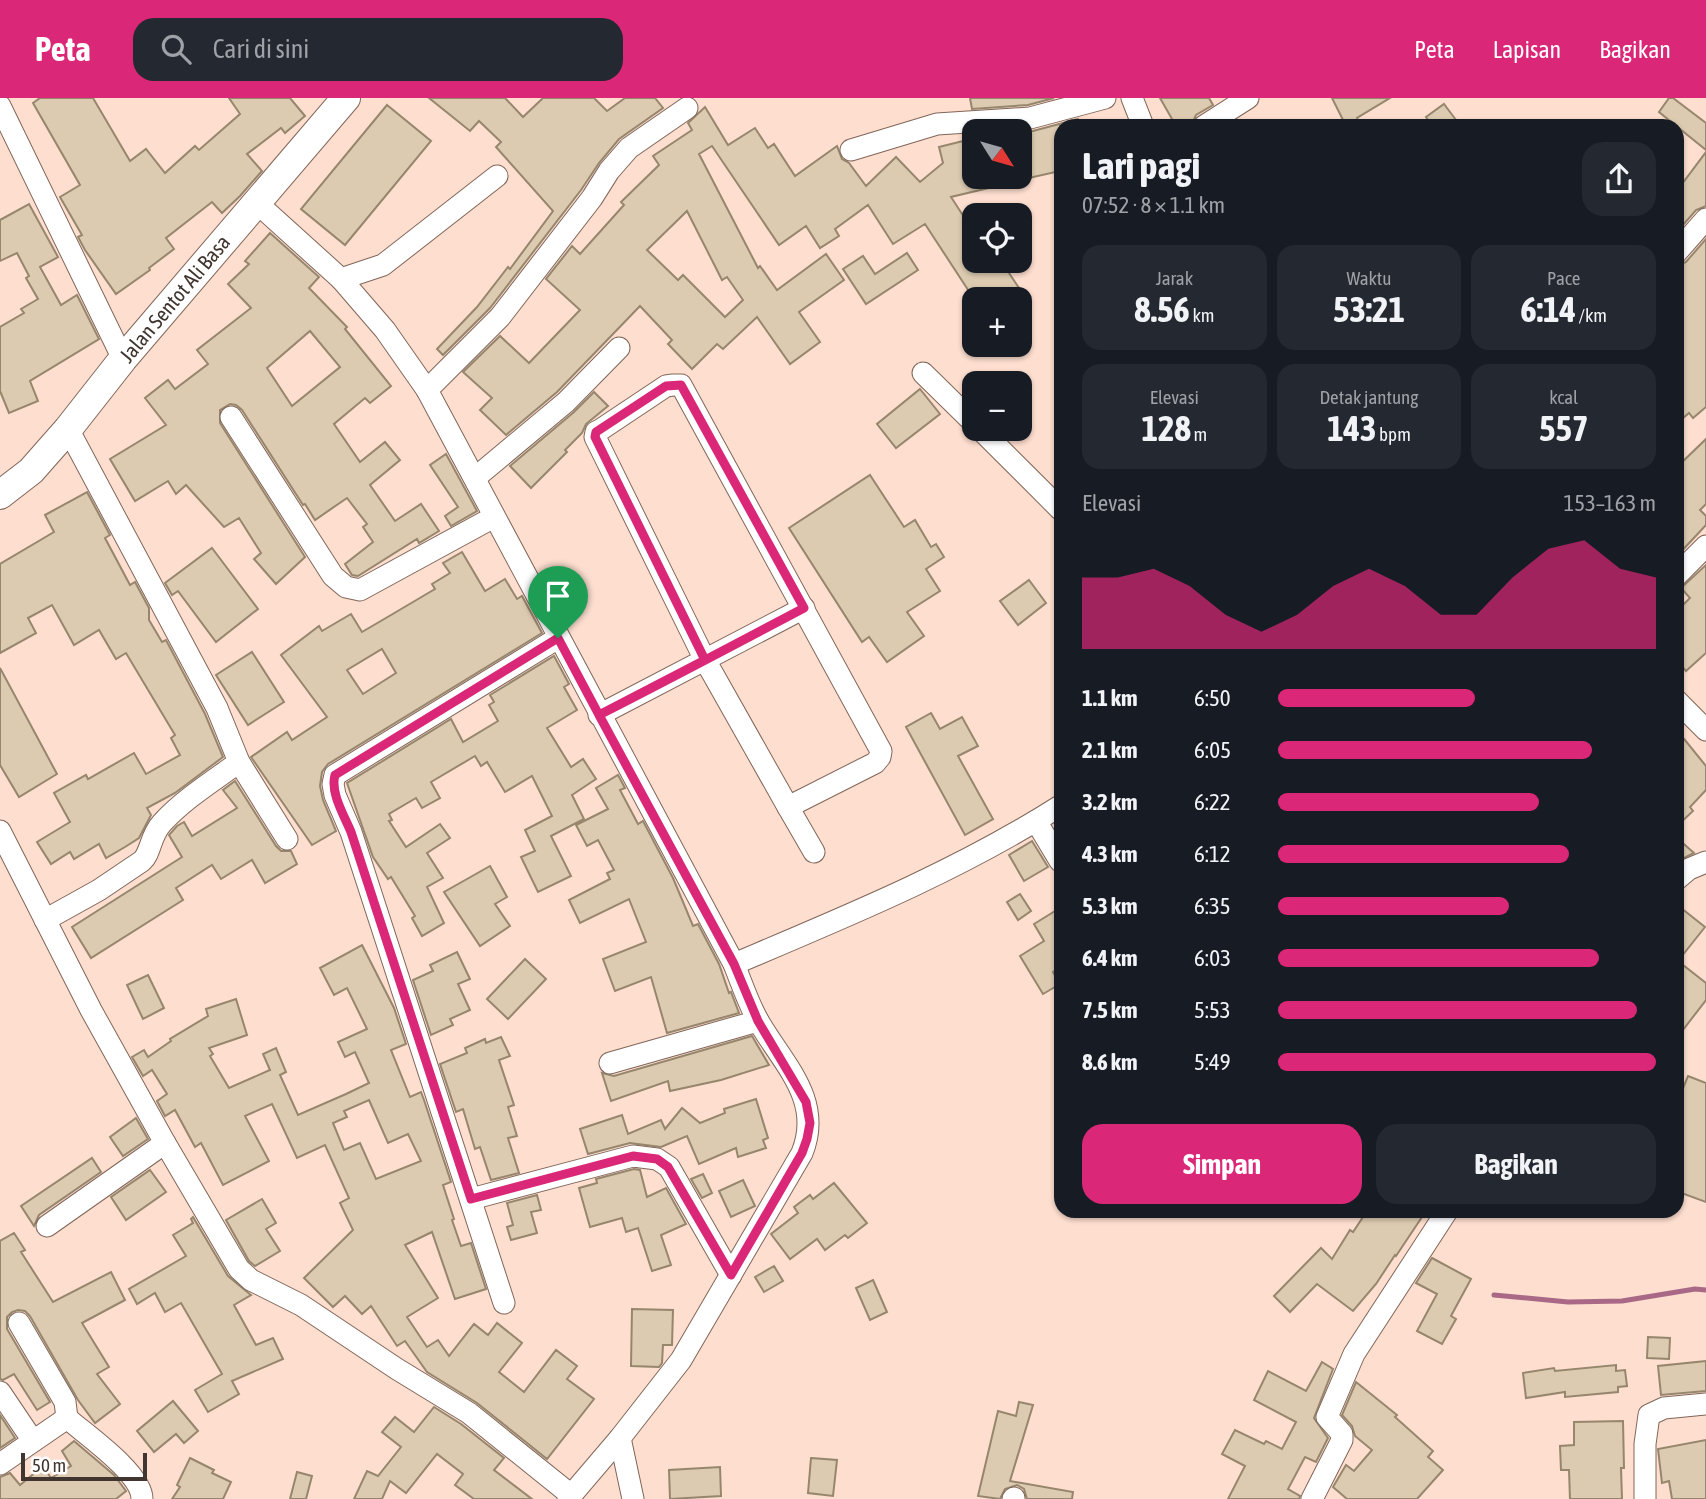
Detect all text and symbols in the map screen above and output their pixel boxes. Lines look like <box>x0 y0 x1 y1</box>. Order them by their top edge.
search box <box>133 18 623 81</box>
text: Peta <box>35 30 91 68</box>
icon: search <box>157 30 195 68</box>
text: Cari di sini <box>213 34 309 64</box>
text: Peta <box>1414 36 1455 63</box>
text: Lapisan <box>1493 36 1561 63</box>
text: Bagikan <box>1599 36 1671 63</box>
north arrow <box>962 119 1032 189</box>
map controls <box>962 119 1032 441</box>
button: share <box>1582 142 1656 216</box>
text: Lari pagi <box>1082 144 1200 187</box>
text: 07:52 · 8 × 1.1 km <box>1082 192 1225 218</box>
button: locate <box>962 203 1032 273</box>
street label: Jalan Sentot Ali Basa <box>114 230 234 367</box>
text: Jarak <box>1156 267 1193 289</box>
text: Waktu <box>1346 267 1392 289</box>
text: Pace <box>1547 267 1580 289</box>
button: + <box>962 287 1032 357</box>
text: 8.56 <box>1134 289 1190 329</box>
text: 53:21 <box>1333 289 1405 329</box>
text: 6:14 <box>1520 289 1576 329</box>
text: km <box>1190 304 1214 326</box>
text: /km <box>1576 304 1607 326</box>
button: − <box>962 371 1032 441</box>
text: Elevasi <box>1150 386 1199 408</box>
text: Detak jantung <box>1319 386 1418 408</box>
text: kcal <box>1549 386 1578 408</box>
text: 128 <box>1142 408 1191 448</box>
text: 143 <box>1327 408 1377 448</box>
text: 557 <box>1539 408 1588 448</box>
text: m <box>1191 423 1207 445</box>
text: bpm <box>1377 423 1411 445</box>
text: Elevasi <box>1082 490 1141 516</box>
text: 153–163 m <box>1563 490 1656 516</box>
pin <box>528 566 588 638</box>
icon: arrive <box>539 577 577 615</box>
text: 1.1 km <box>1082 685 1138 711</box>
text: 6:50 <box>1194 685 1231 711</box>
text: 2.1 km <box>1082 737 1138 763</box>
text: 6:05 <box>1194 737 1231 763</box>
text: 3.2 km <box>1082 789 1138 815</box>
text: 6:22 <box>1194 789 1231 815</box>
text: 4.3 km <box>1082 841 1138 867</box>
text: 6:12 <box>1194 841 1231 867</box>
text: 5.3 km <box>1082 893 1138 919</box>
text: 6:35 <box>1194 893 1231 919</box>
text: 6.4 km <box>1082 945 1138 971</box>
text: 6:03 <box>1194 945 1231 971</box>
text: 7.5 km <box>1082 997 1138 1023</box>
text: 5:53 <box>1194 997 1231 1023</box>
text: 8.6 km <box>1082 1049 1138 1075</box>
text: 5:49 <box>1194 1049 1231 1075</box>
button: Simpan <box>1082 1124 1362 1204</box>
button: Bagikan <box>1376 1124 1656 1204</box>
scale bar <box>21 1450 147 1482</box>
text: 50 m <box>32 1454 66 1476</box>

